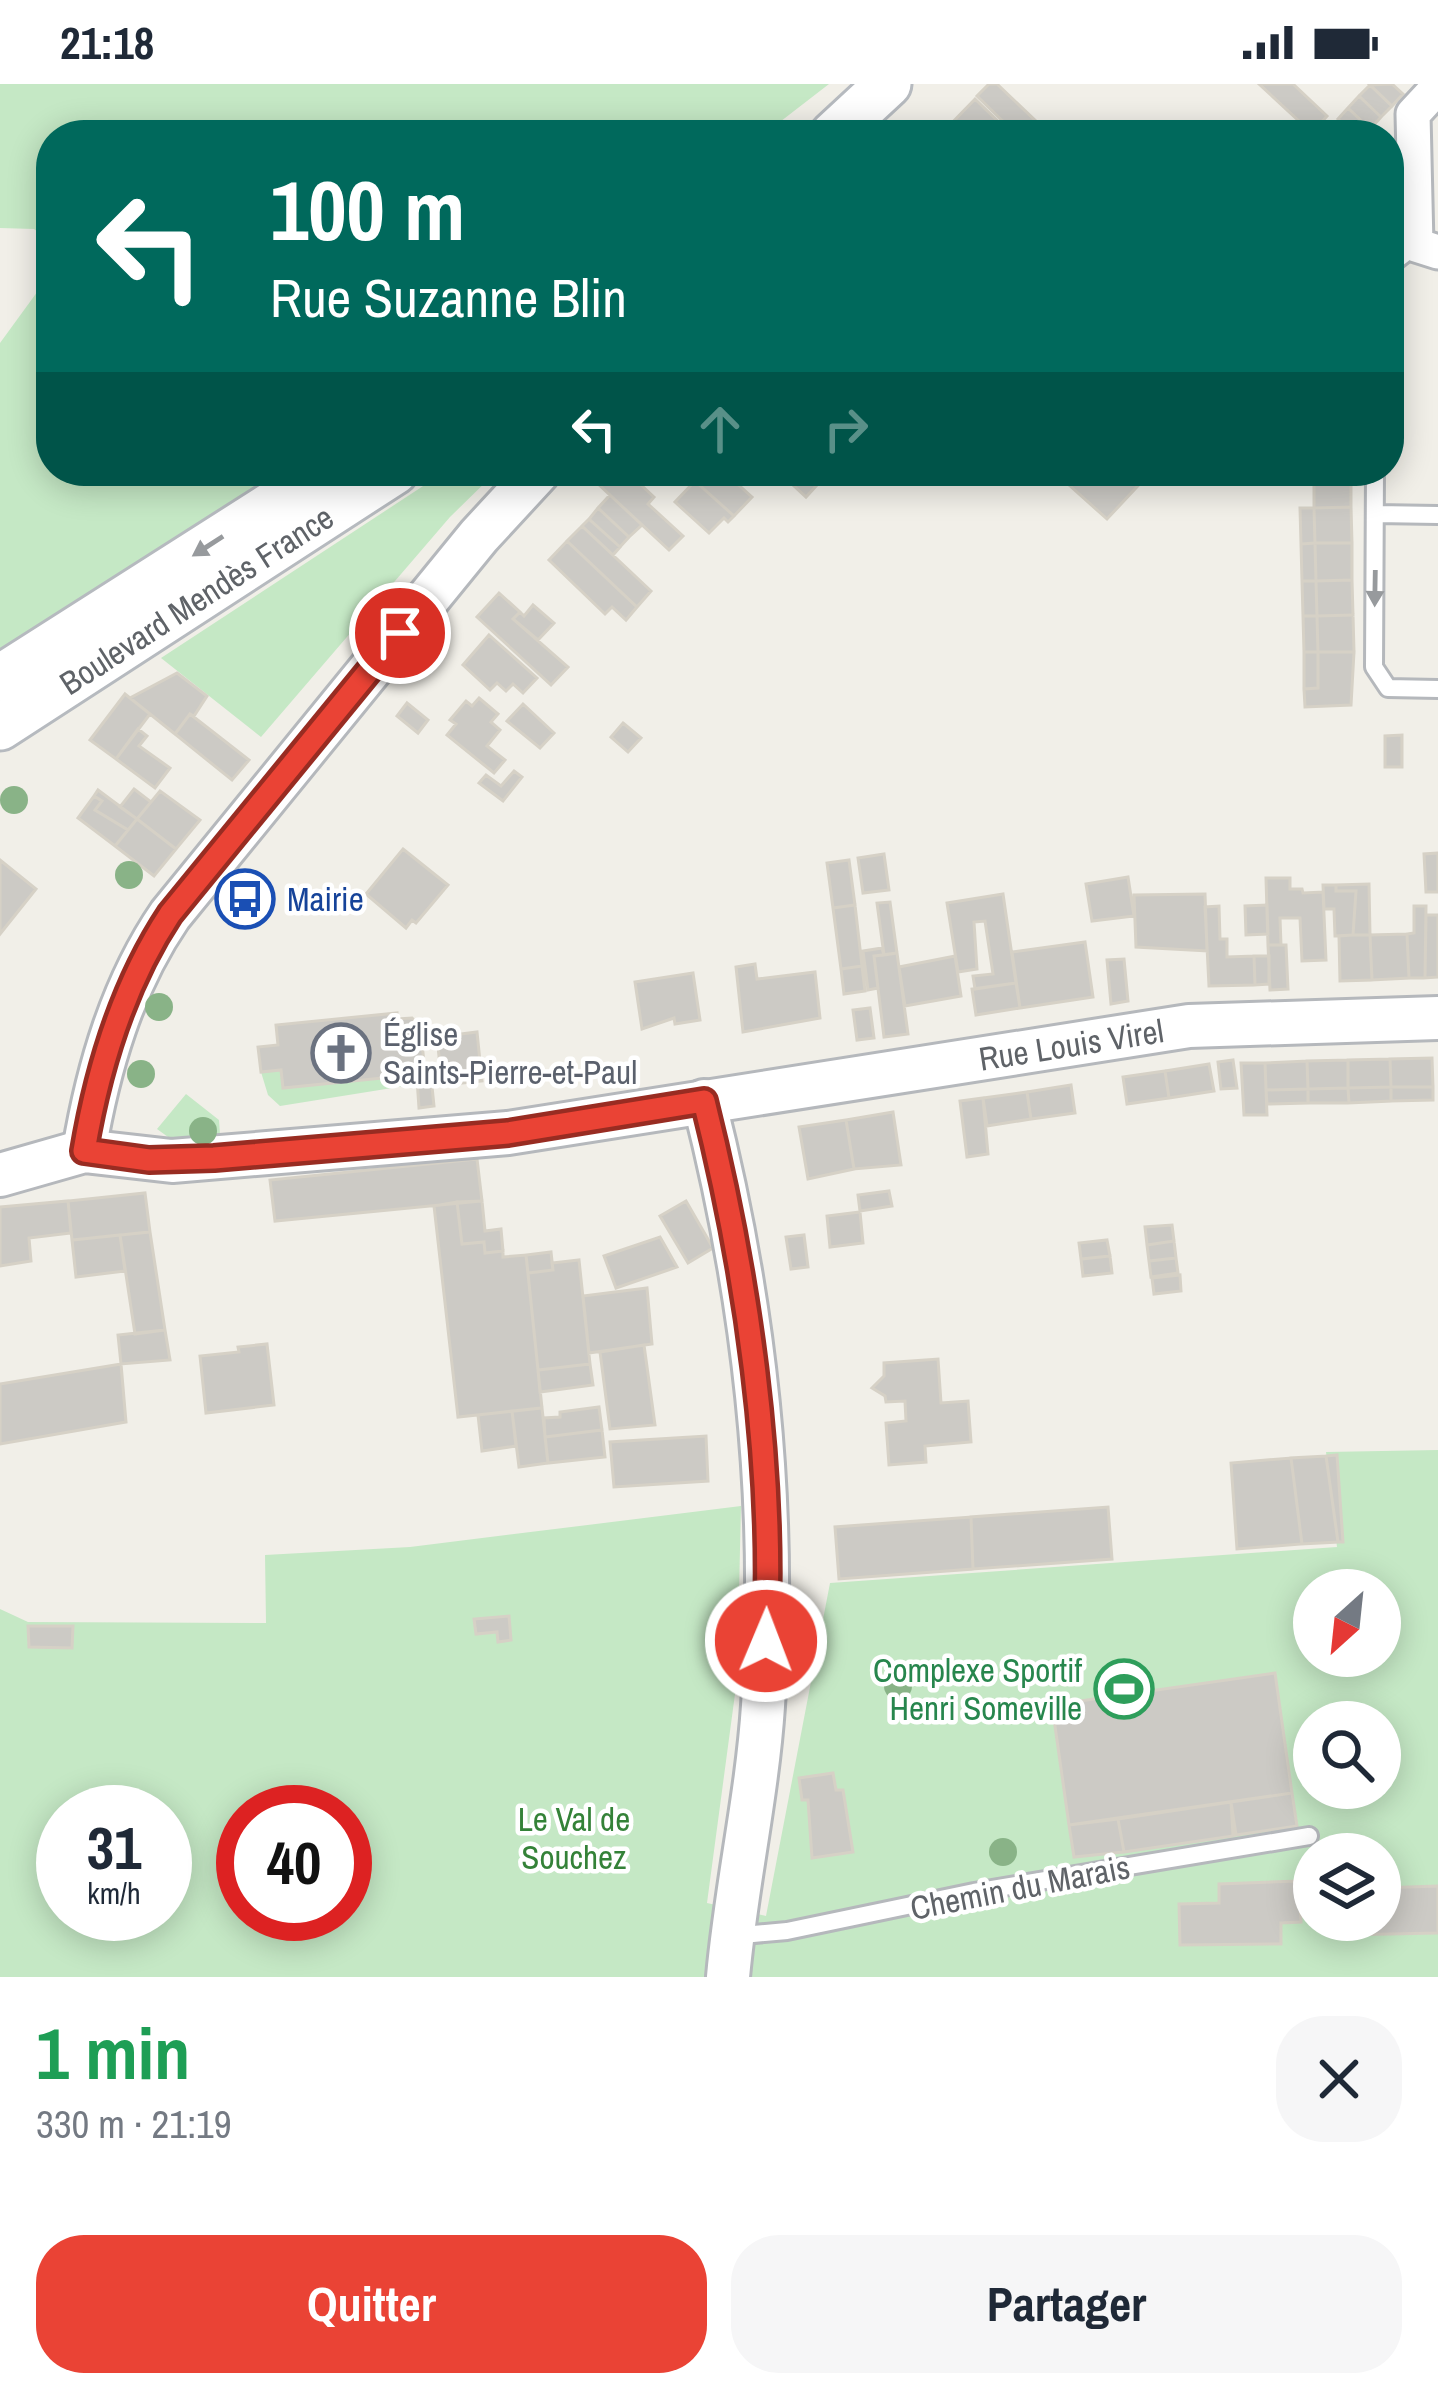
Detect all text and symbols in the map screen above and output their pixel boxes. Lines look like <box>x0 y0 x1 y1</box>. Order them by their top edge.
text: 21:18 <box>60 12 154 73</box>
text: 100 m <box>270 153 465 266</box>
icon: left <box>72 168 228 324</box>
text: Rue Suzanne Blin <box>270 261 627 334</box>
icon: left <box>561 396 627 462</box>
icon: ahead <box>687 396 753 462</box>
icon: right <box>813 396 879 462</box>
street label: Boulevard Mendès France <box>51 495 342 705</box>
one-way arrow <box>192 534 224 556</box>
one-way arrow <box>1365 570 1385 608</box>
pin <box>349 582 451 684</box>
icon: arrive <box>367 600 433 666</box>
bus stop icon: Mairie <box>214 868 276 930</box>
place label: Mairie <box>287 877 364 921</box>
street label: Rue Louis Virel <box>976 1008 1166 1081</box>
place label: Église Saints-Pierre-et-Paul <box>383 1012 637 1094</box>
church icon: Église Saints-Pierre-et-Paul <box>310 1022 372 1084</box>
north arrow <box>1293 1569 1401 1677</box>
map controls <box>1293 1569 1401 1941</box>
position arrow <box>703 1578 829 1704</box>
place label: Complexe Sportif Henri Someville <box>873 1648 1082 1730</box>
sports icon: Complexe Sportif Henri Someville <box>1093 1658 1155 1720</box>
button: search <box>1293 1701 1401 1809</box>
speed limit sign: 40 <box>216 1785 372 1941</box>
park label: Le Val de Souchez <box>518 1797 630 1879</box>
text: 31 <box>87 1807 141 1888</box>
button: layers <box>1293 1833 1401 1941</box>
street label: Chemin du Marais <box>907 1844 1133 1930</box>
text: km/h <box>87 1873 141 1913</box>
text: 1 min <box>36 2004 190 2101</box>
button: close <box>1276 2016 1402 2142</box>
text: 330 m · 21:19 <box>36 2098 232 2150</box>
button: Quitter <box>36 2235 707 2373</box>
button: Partager <box>731 2235 1402 2373</box>

